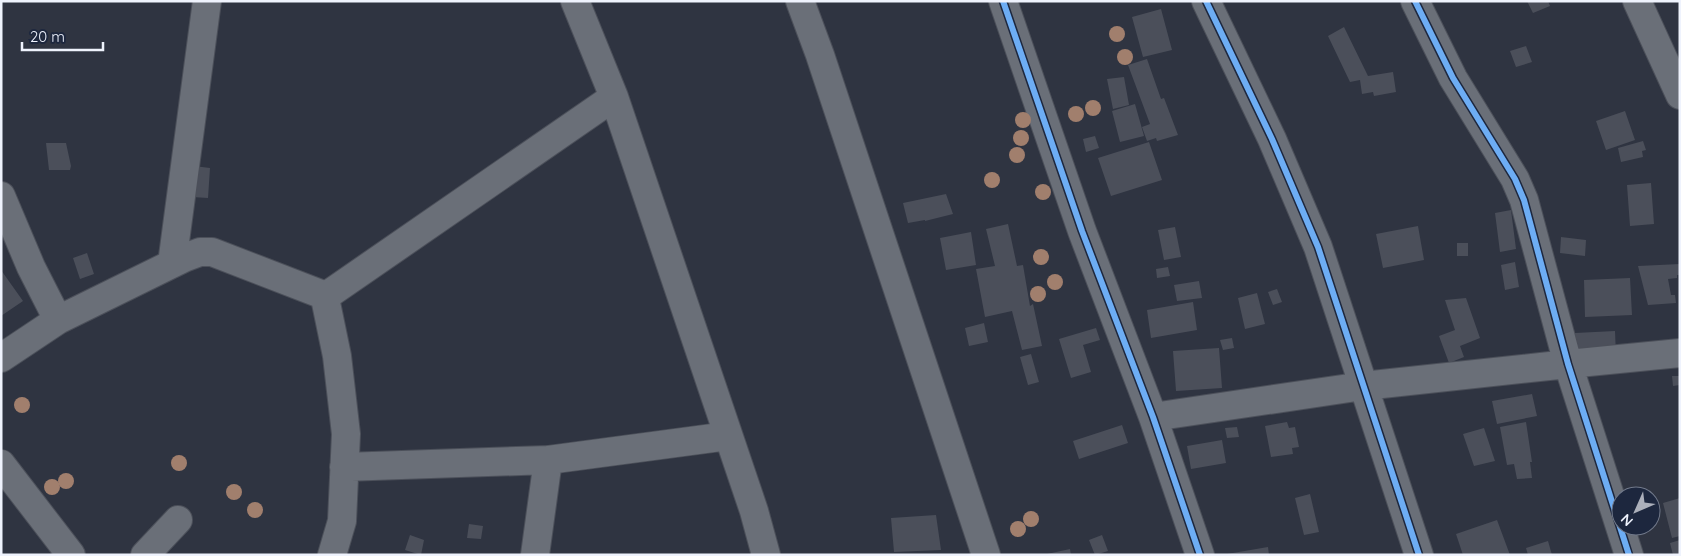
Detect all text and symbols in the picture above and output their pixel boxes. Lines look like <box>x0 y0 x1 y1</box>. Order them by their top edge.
scale bar <box>22 20 104 52</box>
text: 20 m <box>30 27 65 46</box>
north arrow <box>1611 486 1661 536</box>
text: N <box>1617 510 1637 530</box>

